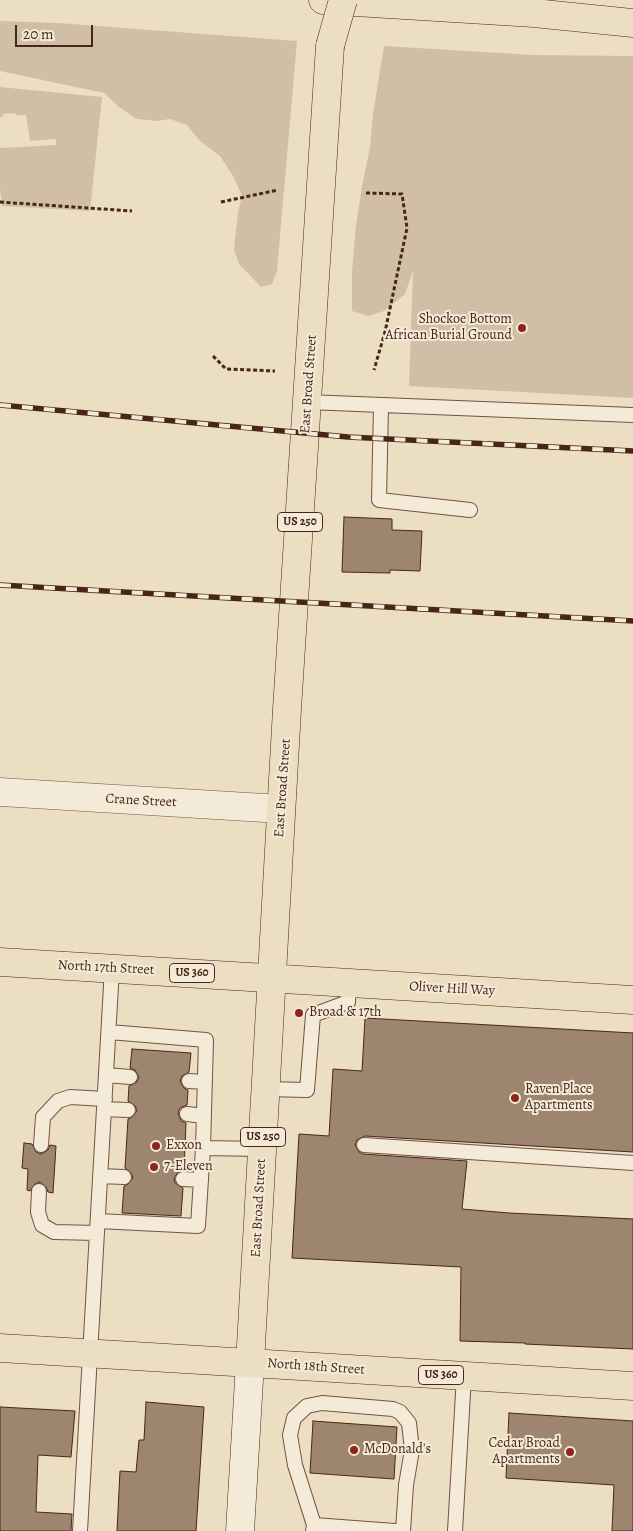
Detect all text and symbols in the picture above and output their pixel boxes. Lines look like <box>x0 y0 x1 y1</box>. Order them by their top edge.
scale bar <box>18 15 95 47</box>
text: 20 m <box>23 24 54 44</box>
place label: Shockoe Bottom African Burial Ground <box>385 312 512 344</box>
marker: Shockoe Bottom African Burial Ground <box>516 322 528 334</box>
street label: East Broad Street <box>297 334 321 434</box>
road number: US 250 <box>278 512 322 532</box>
street label: East Broad Street <box>271 738 295 838</box>
street label: Crane Street <box>105 791 177 811</box>
street label: North 17th Street <box>57 957 155 979</box>
road number: US 360 <box>170 964 214 982</box>
street label: Oliver Hill Way <box>409 978 495 1000</box>
place label: Broad & 17th <box>309 1005 382 1021</box>
marker: Broad & 17th <box>293 1007 305 1019</box>
place label: Raven Place Apartments <box>525 1082 593 1114</box>
marker: Raven Place Apartments <box>509 1092 521 1104</box>
road number: US 250 <box>240 1128 286 1146</box>
place label: Exxon <box>166 1138 202 1154</box>
marker: Exxon <box>150 1140 162 1152</box>
street label: East Broad Street <box>248 1158 270 1258</box>
place label: 7-Eleven <box>164 1159 213 1175</box>
marker: 7-Eleven <box>148 1161 160 1173</box>
street label: North 18th Street <box>267 1355 365 1379</box>
road number: US 360 <box>418 1366 464 1384</box>
place label: Cedar Broad Apartments <box>489 1436 560 1468</box>
place label: McDonald's <box>364 1442 431 1458</box>
marker: McDonald's <box>348 1444 360 1456</box>
marker: Cedar Broad Apartments <box>564 1446 576 1458</box>

